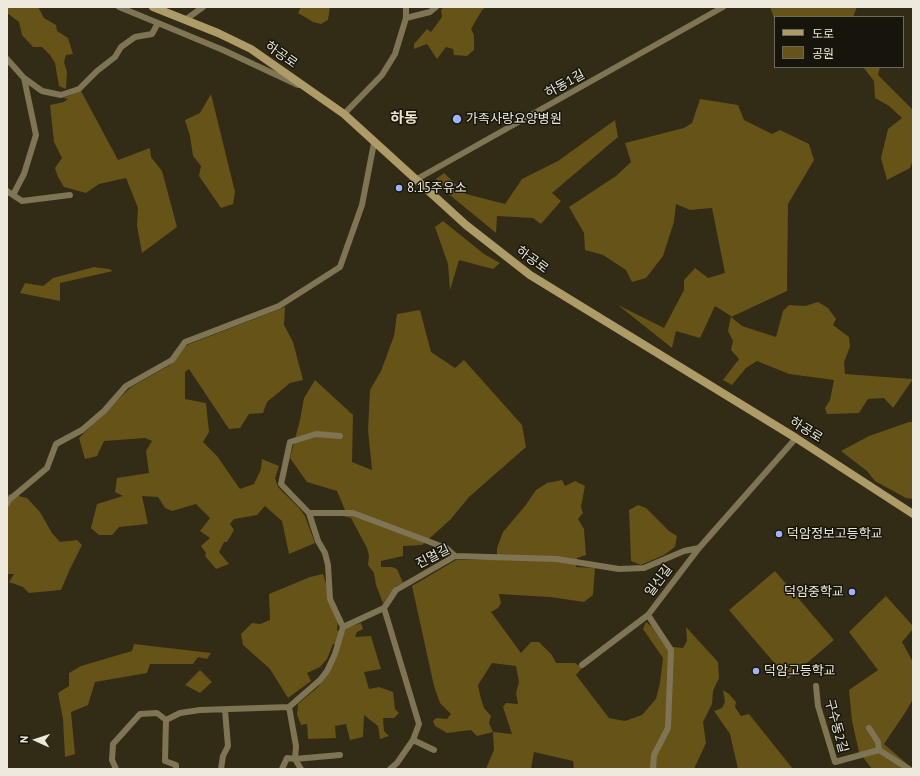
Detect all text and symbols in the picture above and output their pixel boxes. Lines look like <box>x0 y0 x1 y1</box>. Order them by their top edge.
legend <box>774 16 904 68</box>
text: 도로 <box>812 26 834 41</box>
street label: 하공로 <box>262 38 300 72</box>
text: 공원 <box>812 46 834 61</box>
street label: 하동1길 <box>542 67 588 101</box>
district label: 하동 <box>390 110 418 128</box>
place label: 가족사랑요양병원 <box>466 111 562 127</box>
marker: 가족사랑요양병원 <box>451 113 463 125</box>
place label: 8.15주유소 <box>407 180 467 196</box>
marker: 8.15주유소 <box>394 183 404 193</box>
street label: 하공로 <box>513 243 551 277</box>
street label: 하공로 <box>787 414 825 446</box>
place label: 덕암정보고등학교 <box>787 526 883 542</box>
marker: 덕암정보고등학교 <box>774 529 784 539</box>
street label: 진멀길 <box>413 542 453 572</box>
street label: 일신길 <box>642 562 676 600</box>
place label: 덕암중학교 <box>784 584 844 600</box>
marker: 덕암중학교 <box>847 587 857 597</box>
place label: 덕암고등학교 <box>764 663 836 679</box>
marker: 덕암고등학교 <box>751 666 761 676</box>
street label: 구수동2길 <box>821 697 851 755</box>
north arrow <box>16 720 56 760</box>
text: N <box>17 735 31 743</box>

